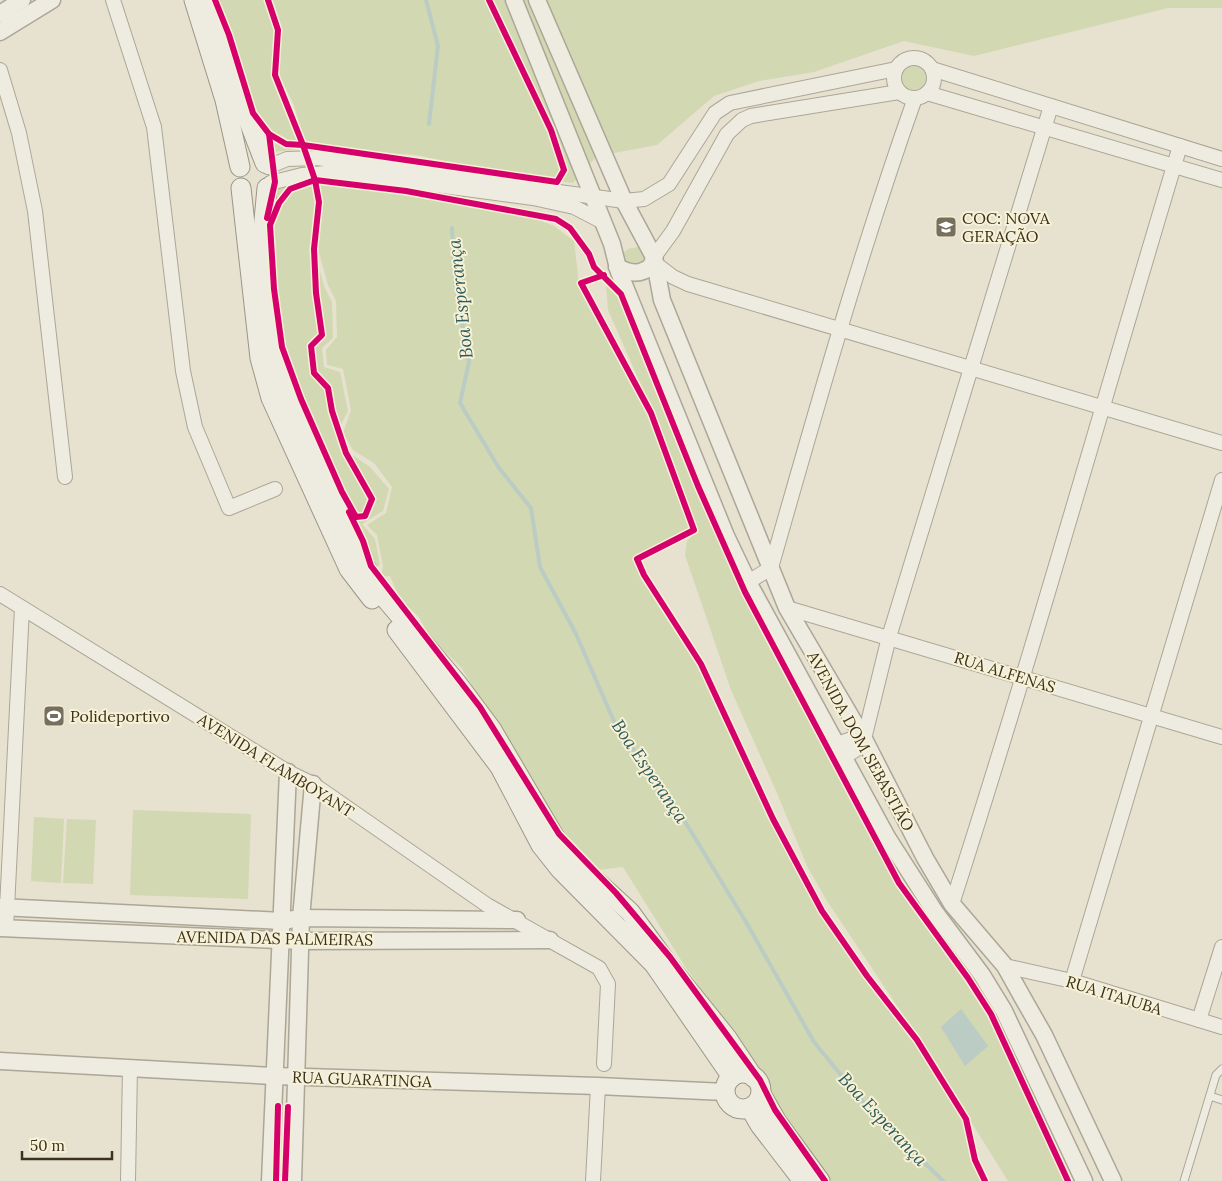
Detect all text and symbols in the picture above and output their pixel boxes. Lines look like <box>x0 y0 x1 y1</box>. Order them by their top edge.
place label: COC: NOVA GERAÇÃO <box>962 208 1051 246</box>
school or university icon: COC: NOVA GERAÇÃO <box>934 215 958 239</box>
water label: Boa Esperança <box>442 238 478 360</box>
street label: AVENIDA DOM SEBASTIÃO <box>803 647 919 834</box>
street label: RUA ALFENAS <box>952 647 1058 697</box>
sports icon: Polideportivo <box>42 704 66 728</box>
place label: Polideportivo <box>70 706 170 726</box>
street label: AVENIDA FLAMBOYANT <box>193 708 358 821</box>
water label: Boa Esperança <box>607 715 693 827</box>
street label: AVENIDA DAS PALMEIRAS <box>176 926 373 950</box>
street label: RUA ITAJUBA <box>1064 971 1165 1019</box>
street label: RUA GUARATINGA <box>292 1067 433 1091</box>
water label: Boa Esperança <box>834 1067 932 1171</box>
scale bar <box>22 1128 112 1160</box>
text: 50 m <box>30 1136 65 1155</box>

